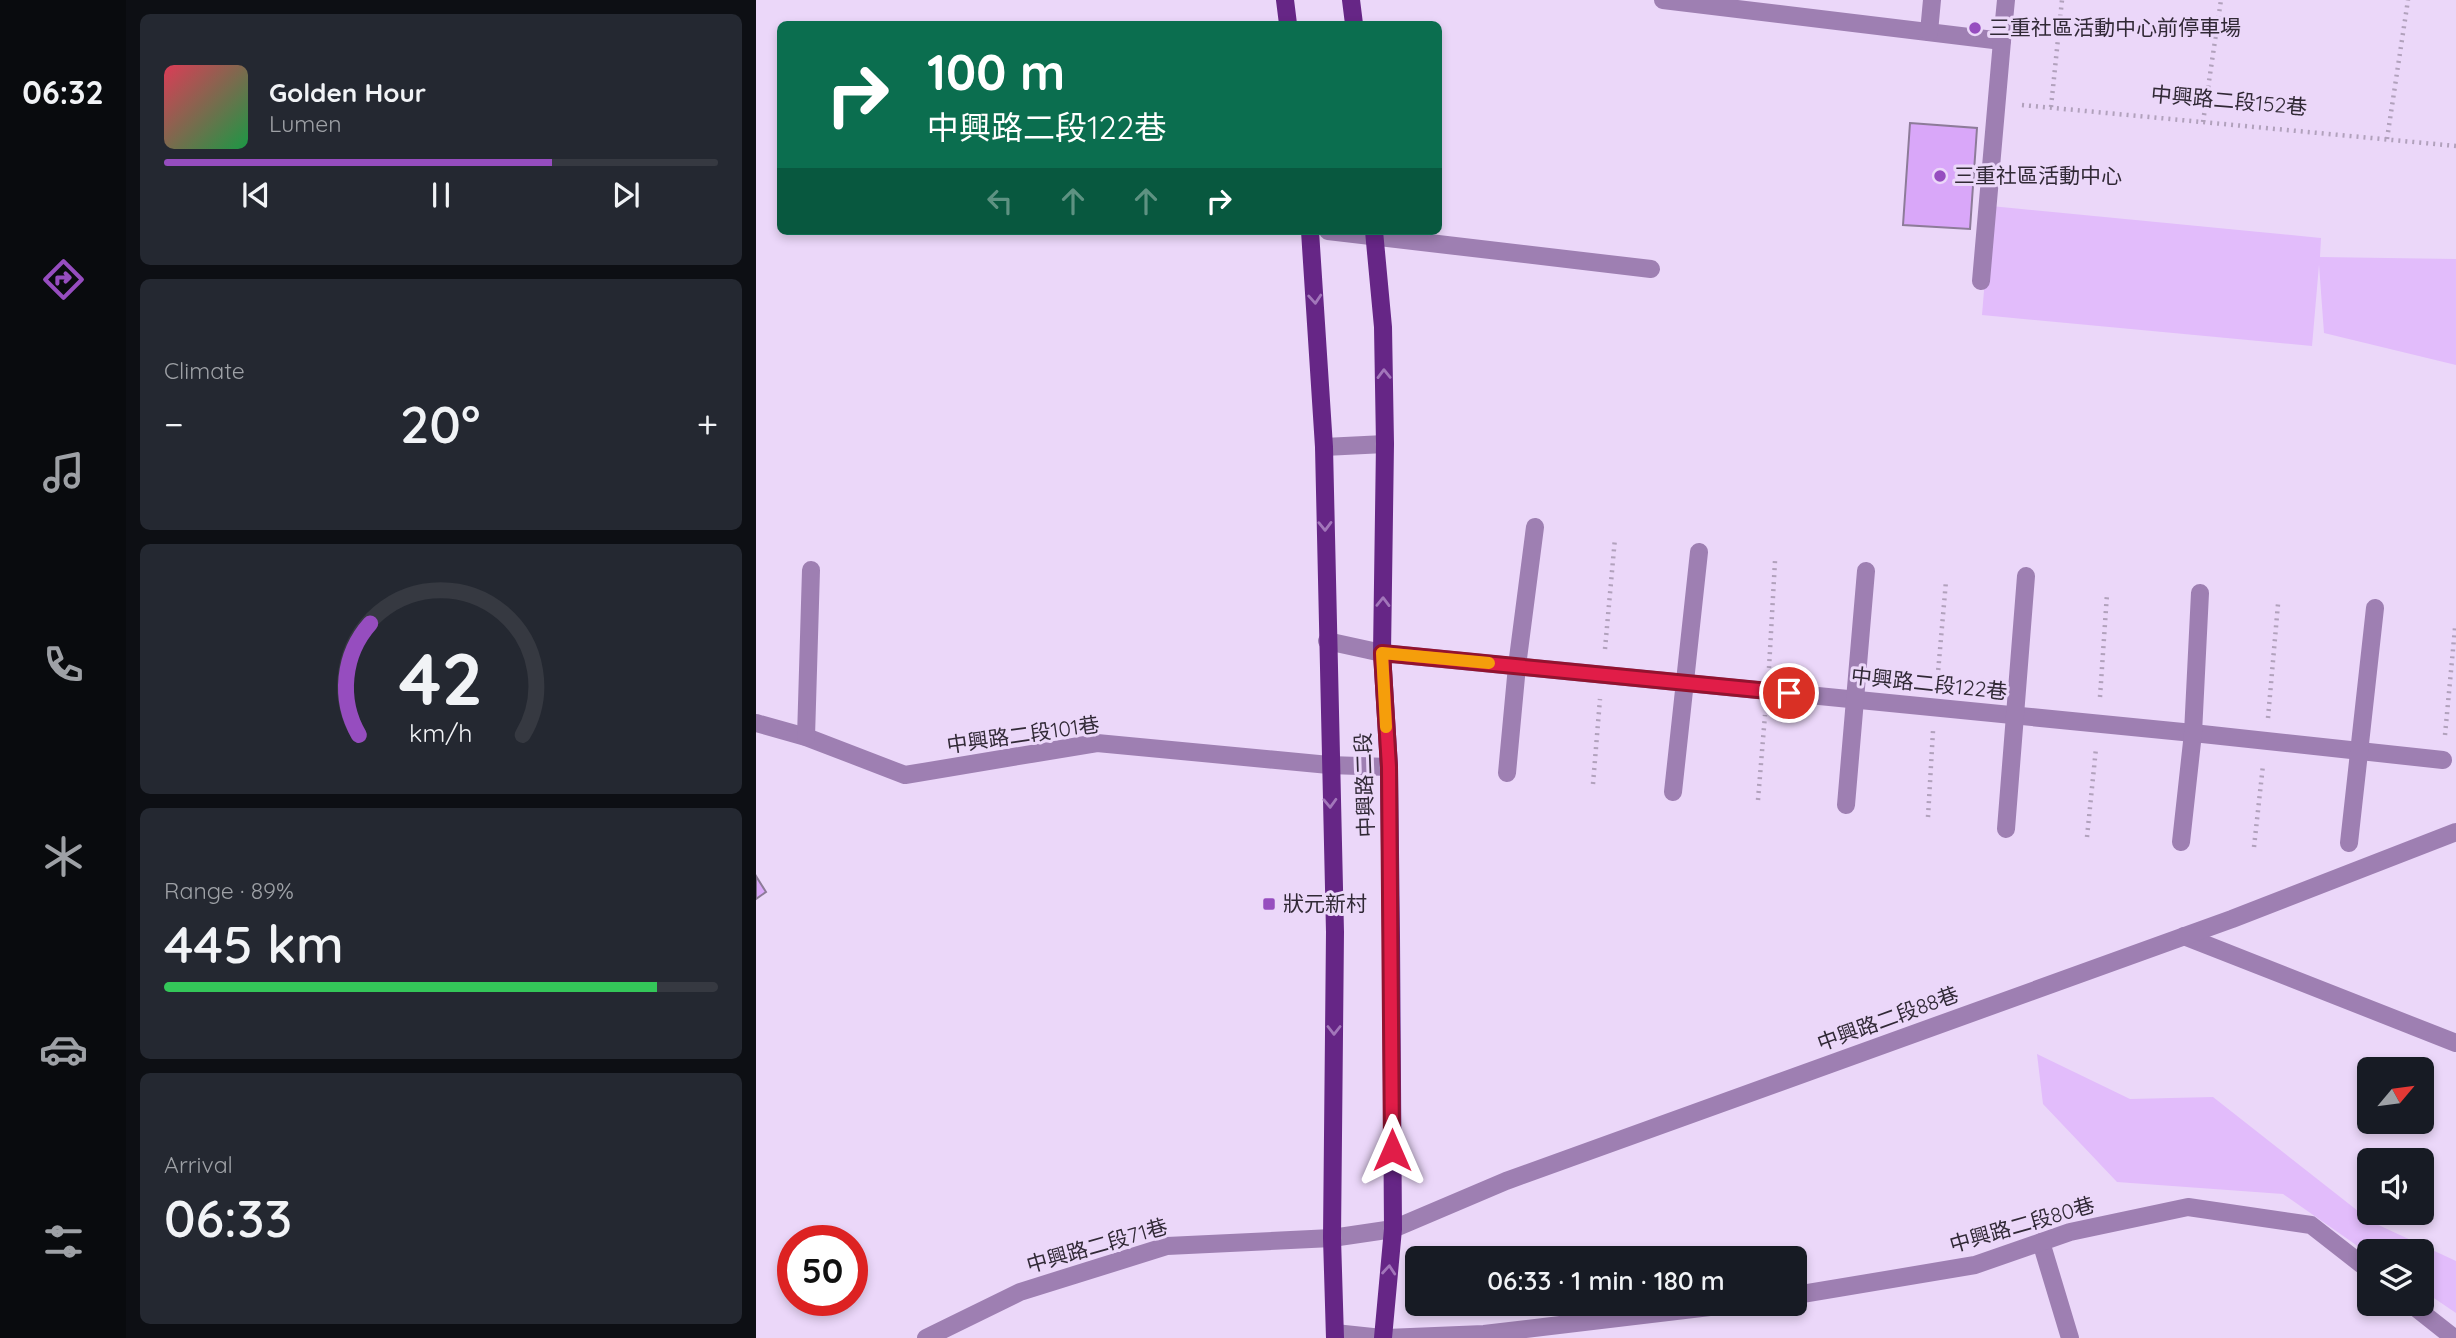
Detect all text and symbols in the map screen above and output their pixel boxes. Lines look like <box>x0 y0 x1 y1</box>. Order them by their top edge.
place label: 三重社區活動中心前停車場 <box>1989 14 2241 40</box>
marker: 三重社區活動中心前停車場 <box>1967 20 1983 36</box>
text: 100 m <box>927 41 1065 102</box>
icon: right <box>812 49 903 140</box>
text: 06:32 <box>22 72 104 112</box>
text: Golden Hour <box>269 76 426 109</box>
street label: 中興路二段152巷 <box>2150 80 2308 120</box>
text: 中興路二段122巷 <box>927 107 1166 147</box>
text: Lumen <box>269 109 342 138</box>
place label: 三重社區活動中心 <box>1954 162 2122 188</box>
marker: 三重社區活動中心 <box>1932 168 1948 184</box>
icon: previous <box>237 176 275 214</box>
icon: pause <box>422 176 460 214</box>
icon: next <box>607 176 645 214</box>
icon: left <box>981 182 1019 220</box>
icon: ahead <box>1054 182 1092 220</box>
icon: ahead <box>1127 182 1165 220</box>
icon: right <box>1200 182 1238 220</box>
icon: directions <box>39 255 88 304</box>
one-way arrow <box>1307 294 1322 305</box>
text: Climate <box>164 356 245 385</box>
one-way arrow <box>1376 369 1392 379</box>
text: 20° <box>400 391 480 456</box>
text: − <box>164 400 184 448</box>
text: + <box>697 400 718 448</box>
icon: music <box>39 448 88 497</box>
one-way arrow <box>1318 521 1333 532</box>
one-way arrow <box>1375 596 1391 607</box>
text: 42 <box>399 632 483 723</box>
icon: phone <box>39 640 88 689</box>
street label: 中興路二段122巷 <box>1850 662 2009 704</box>
pin <box>1759 663 1819 723</box>
icon: arrive <box>1770 674 1808 712</box>
street label: 中興路二段101巷 <box>945 710 1101 758</box>
text: km/h <box>409 717 473 748</box>
street label: 中興路二段 <box>1349 732 1379 838</box>
one-way arrow <box>1323 797 1338 808</box>
icon: climate <box>39 832 88 881</box>
text: Range · 89% <box>164 876 294 905</box>
place label: 狀元新村 <box>1283 890 1367 916</box>
marker: 狀元新村 <box>1261 896 1277 912</box>
text: 445 km <box>164 911 344 976</box>
street label: 中興路二段88巷 <box>1813 980 1962 1056</box>
icon: car <box>39 1025 88 1074</box>
one-way arrow <box>1326 1025 1342 1036</box>
north arrow <box>2357 1057 2434 1134</box>
map controls <box>2357 1057 2434 1316</box>
position arrow <box>1355 1113 1429 1187</box>
button: sound <box>2357 1148 2434 1225</box>
text: Arrival <box>164 1150 233 1179</box>
text: 06:33 <box>164 1185 292 1250</box>
street label: 中興路二段80巷 <box>1946 1191 2097 1257</box>
street label: 中興路二段71巷 <box>1023 1212 1170 1278</box>
icon: filters <box>39 1217 88 1266</box>
speed limit sign: 50 <box>777 1225 868 1316</box>
button: layers <box>2357 1239 2434 1316</box>
one-way arrow <box>1381 1264 1396 1275</box>
text: 06:33 · 1 min · 180 m <box>1487 1264 1725 1297</box>

